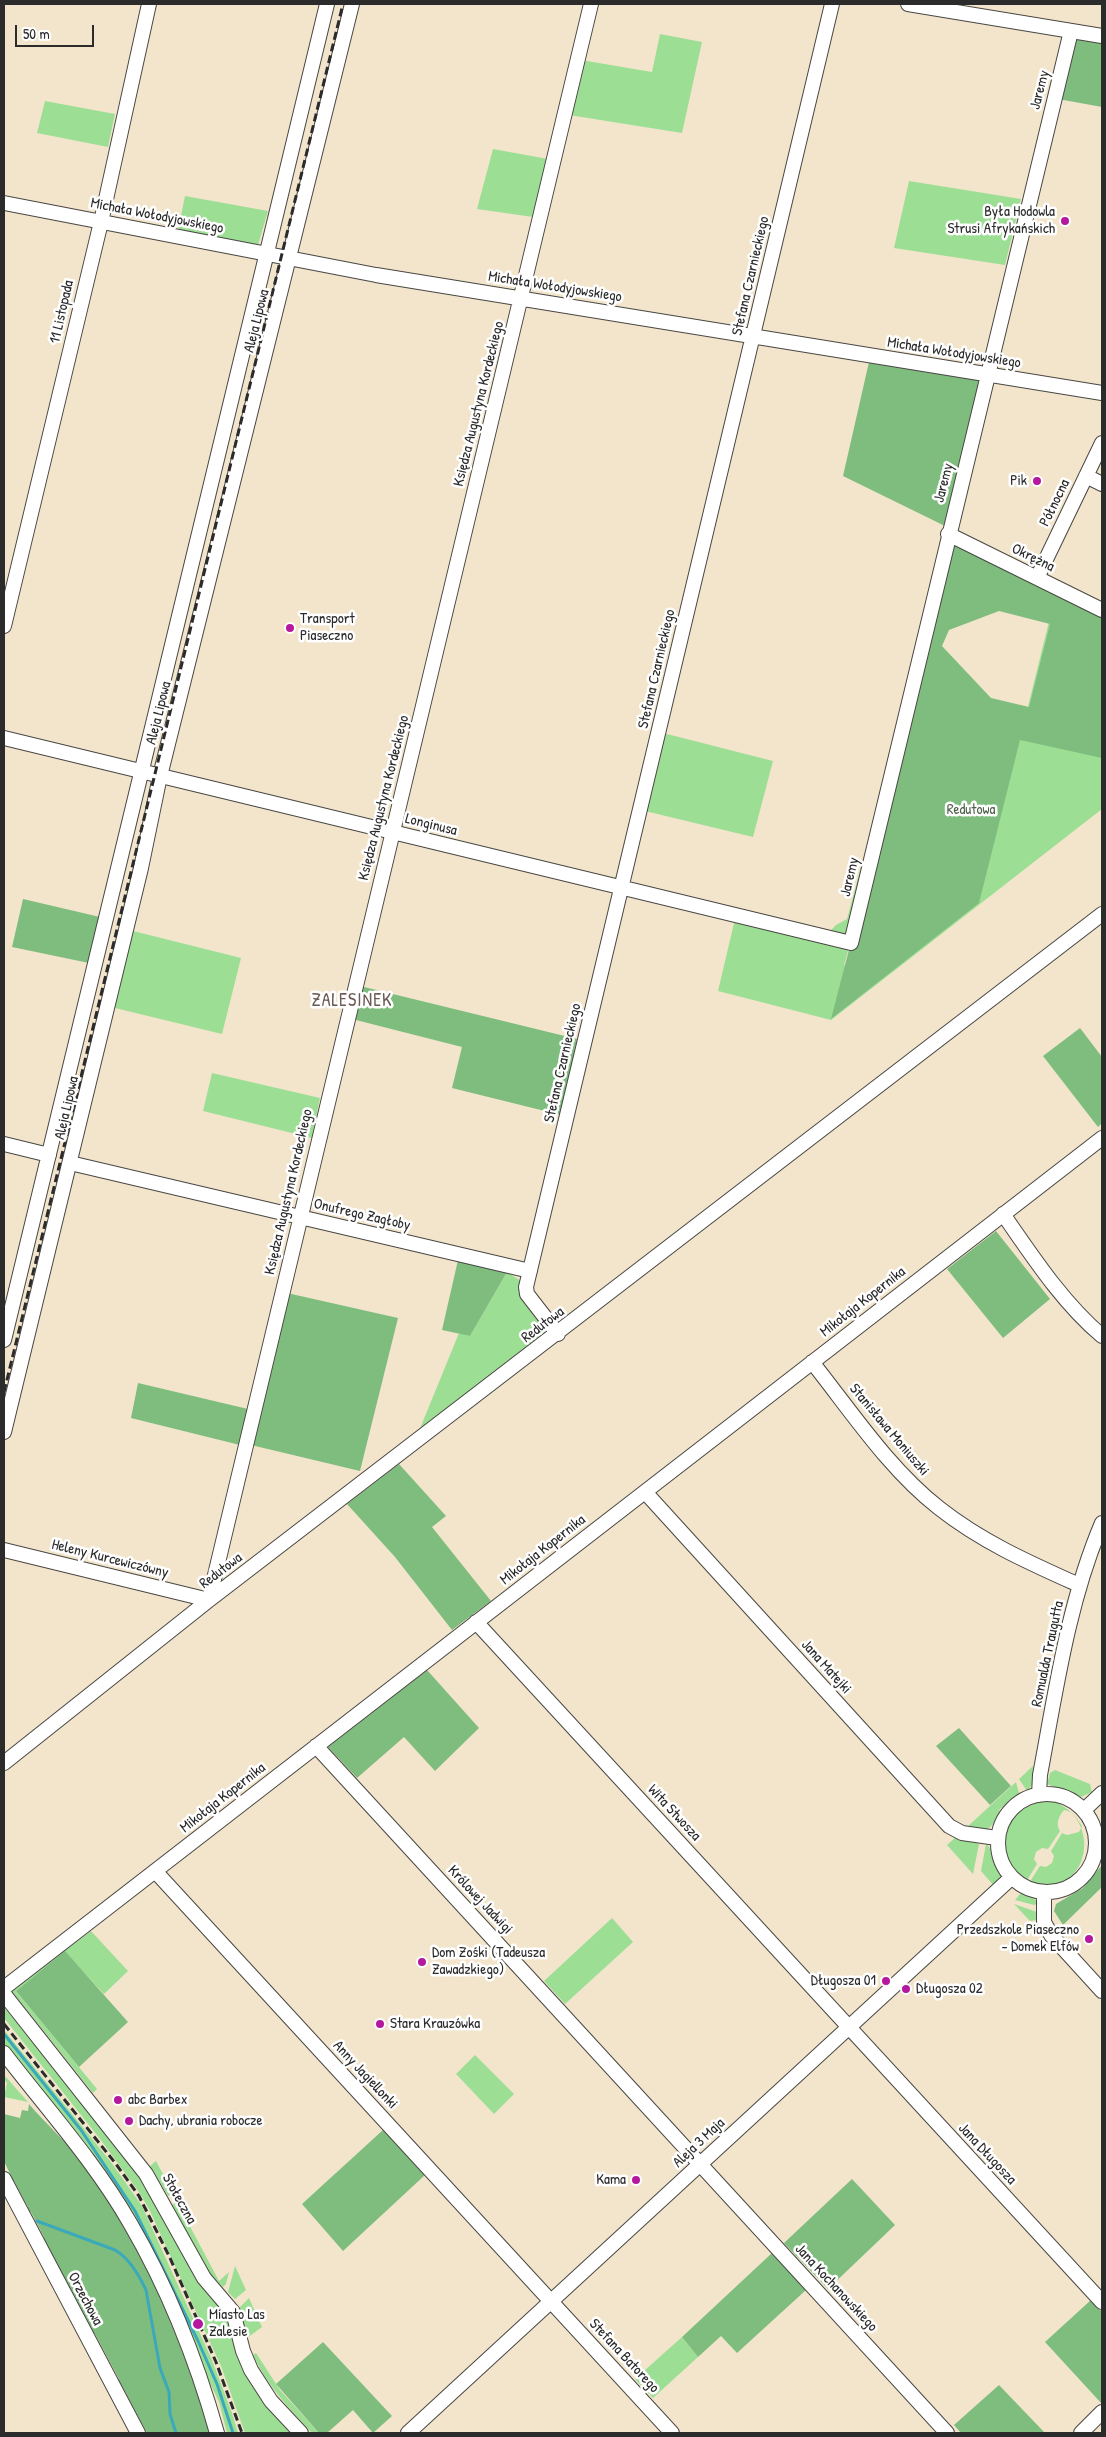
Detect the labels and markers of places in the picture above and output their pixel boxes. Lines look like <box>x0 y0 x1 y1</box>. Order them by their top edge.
place label: Była Hodowla Strusi Afrykańskich <box>947 203 1055 238</box>
marker: Była Hodowla Strusi Afrykańskich <box>1059 215 1071 227</box>
place label: Pik <box>1010 472 1027 490</box>
marker: Pik <box>1031 475 1043 487</box>
place label: Transport Piaseczno <box>300 610 355 645</box>
marker: Transport Piaseczno <box>284 622 296 634</box>
place label: Przedszkole Piaseczno - Domek Elfów <box>957 1921 1079 1956</box>
marker: Przedszkole Piaseczno - Domek Elfów <box>1083 1933 1095 1945</box>
place label: Dom Zośki (Tadeusza Zawadzkiego) <box>432 1944 545 1979</box>
marker: Dom Zośki (Tadeusza Zawadzkiego) <box>416 1956 428 1968</box>
place label: Długosza 01 <box>811 1972 876 1990</box>
marker: Długosza 01 <box>880 1975 892 1987</box>
place label: Długosza 02 <box>916 1980 983 1998</box>
marker: Długosza 02 <box>900 1983 912 1995</box>
place label: Stara Krauzówka <box>390 2015 480 2033</box>
marker: Stara Krauzówka <box>374 2018 386 2030</box>
place label: abc Barbex <box>128 2091 187 2109</box>
marker: abc Barbex <box>112 2094 124 2106</box>
place label: Dachy, ubrania robocze <box>139 2112 263 2130</box>
marker: Dachy, ubrania robocze <box>123 2115 135 2127</box>
place label: Kama <box>596 2171 626 2189</box>
marker: Kama <box>630 2174 642 2186</box>
place label: Miasto Las Zalesie <box>209 2306 265 2341</box>
marker: Miasto Las Zalesie <box>191 2317 205 2331</box>

